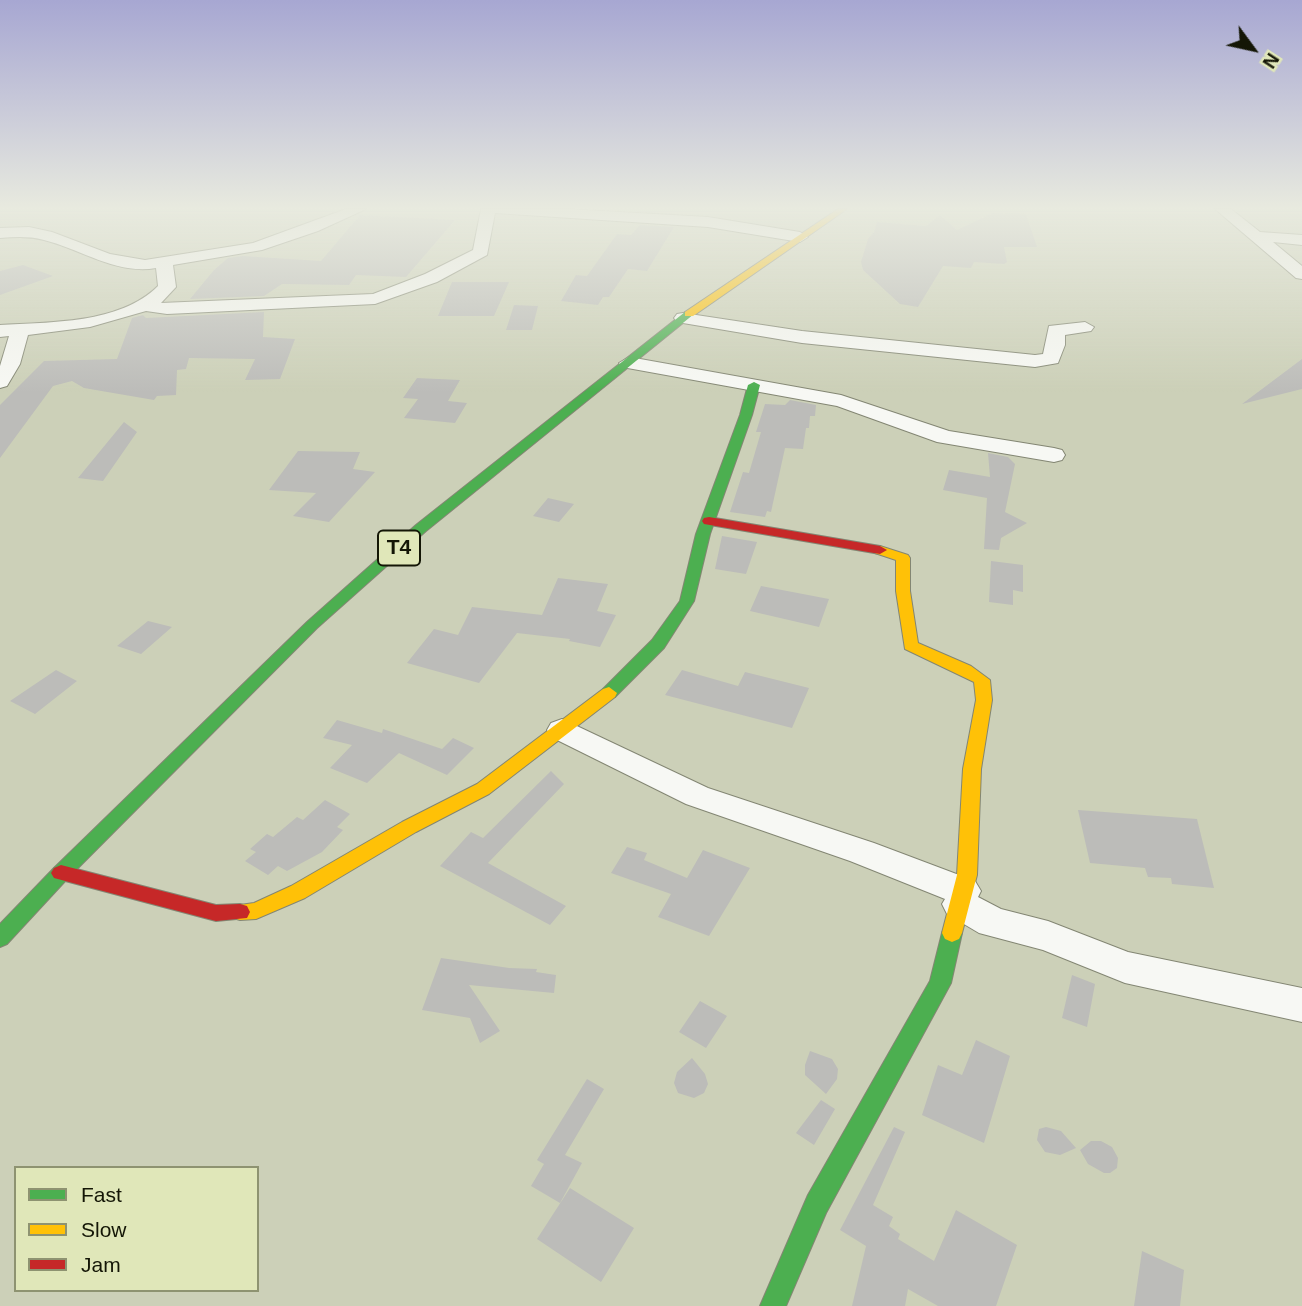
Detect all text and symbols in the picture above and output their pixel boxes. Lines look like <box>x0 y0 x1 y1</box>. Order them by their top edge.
north arrow <box>1218 14 1288 84</box>
text: N <box>1258 49 1284 72</box>
road number: T4 <box>378 530 420 566</box>
legend <box>14 1166 259 1292</box>
text: Fast <box>81 1183 122 1206</box>
text: Slow <box>81 1218 127 1241</box>
text: Jam <box>81 1253 121 1276</box>

